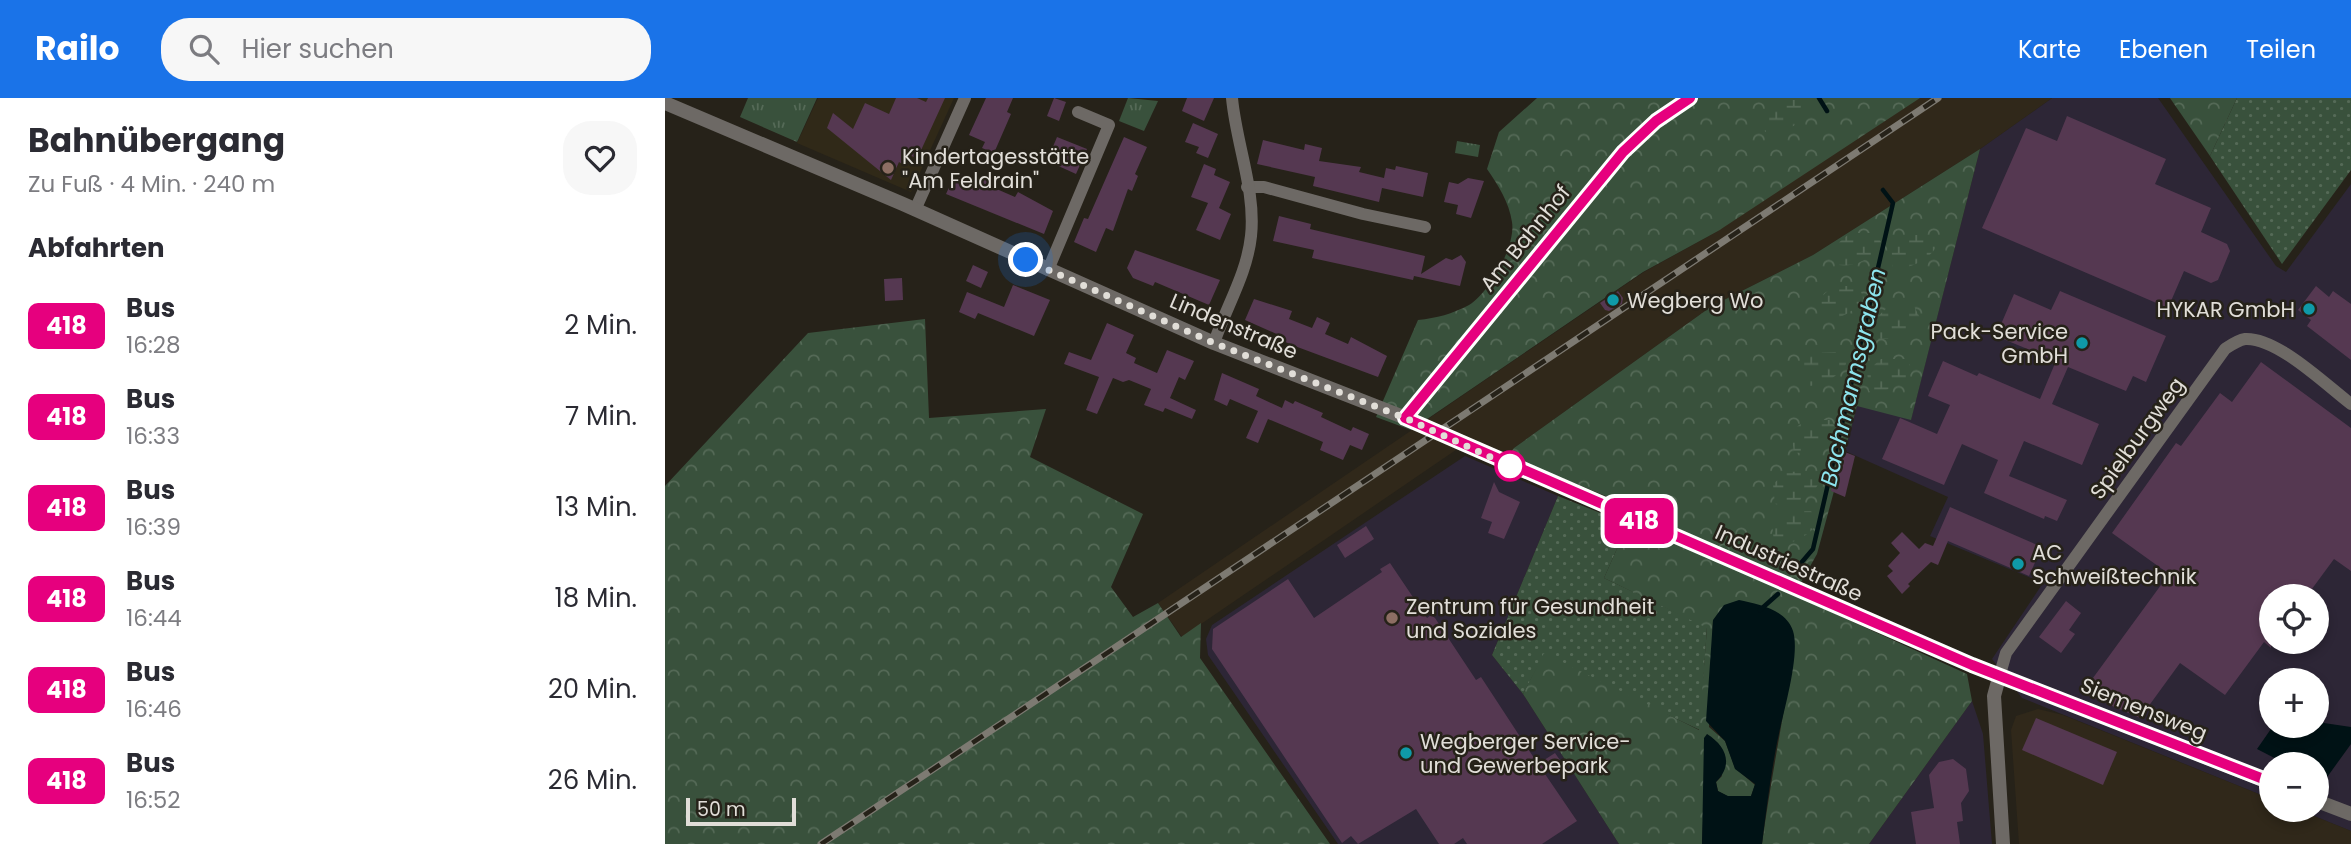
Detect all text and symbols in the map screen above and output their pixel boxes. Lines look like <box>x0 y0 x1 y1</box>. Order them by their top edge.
search box <box>161 18 651 81</box>
text: Railo <box>35 25 119 72</box>
icon: search <box>185 30 223 68</box>
text: Hier suchen <box>241 31 394 67</box>
text: Karte <box>2018 33 2081 66</box>
text: Ebenen <box>2119 33 2208 66</box>
text: Teilen <box>2246 33 2316 66</box>
text: Bahnübergang <box>28 117 285 164</box>
button: heart <box>563 121 637 195</box>
place label: Kindertagesstätte "Am Feldrain" <box>902 142 1089 195</box>
marker: Kindertagesstätte "Am Feldrain" <box>880 160 896 176</box>
text: Zu Fuß · 4 Min. · 240 m <box>28 168 275 200</box>
street label: Am Bahnhof <box>1473 179 1577 297</box>
text: Abfahrten <box>28 230 165 266</box>
your location <box>1008 242 1043 277</box>
water label: Bachmannsgraben <box>1812 265 1894 489</box>
street label: Lindenstraße <box>1166 286 1302 366</box>
place label: Wegberg Wo <box>1627 286 1764 315</box>
text: Bus <box>126 290 175 326</box>
marker: Wegberg Wo <box>1605 292 1621 308</box>
place label: HYKAR GmbH <box>2156 295 2295 324</box>
marker: HYKAR GmbH <box>2301 301 2317 317</box>
text: 2 Min. <box>564 307 637 343</box>
text: 418 <box>46 309 87 342</box>
place label: Pack-Service GmbH <box>1931 317 2068 370</box>
text: 16:28 <box>126 329 181 361</box>
marker: Pack-Service GmbH <box>2074 335 2090 351</box>
street label: Spielburgweg <box>2083 371 2191 505</box>
text: Bus <box>126 381 175 417</box>
text: 7 Min. <box>565 398 637 434</box>
text: 418 <box>46 400 87 433</box>
text: 16:33 <box>126 420 180 452</box>
unlabelled marker <box>1495 451 1525 481</box>
text: Bus <box>126 472 175 508</box>
text: 13 Min. <box>556 489 637 525</box>
text: 418 <box>46 491 87 524</box>
line badge: 418 <box>1599 498 1679 544</box>
text: 418 <box>1619 504 1659 537</box>
text: 16:39 <box>126 511 181 543</box>
street label: Industriestraße <box>1711 517 1867 609</box>
place label: AC Schweißtechnik <box>2032 538 2197 591</box>
marker: AC Schweißtechnik <box>2010 556 2026 572</box>
text: Bus <box>126 563 175 599</box>
text: 18 Min. <box>554 580 637 616</box>
text: 418 <box>46 582 87 615</box>
map controls <box>2259 584 2329 822</box>
button: locate <box>2259 584 2329 654</box>
place label: Zentrum für Gesundheit und Soziales <box>1406 592 1654 645</box>
text: 16:44 <box>126 602 182 634</box>
marker: Zentrum für Gesundheit und Soziales <box>1384 610 1400 626</box>
text: Bus <box>126 654 175 690</box>
button: + <box>2259 668 2329 738</box>
street label: Siemensweg <box>2076 670 2212 748</box>
text: 20 Min. <box>548 671 637 707</box>
text: 418 <box>46 673 87 706</box>
text: 16:46 <box>126 693 182 725</box>
place label: Wegberger Service- und Gewerbepark <box>1420 727 1631 780</box>
text: Bus <box>126 745 175 781</box>
marker: Wegberger Service- und Gewerbepark <box>1398 745 1414 761</box>
button: − <box>2259 752 2329 822</box>
text: 26 Min. <box>548 762 637 798</box>
text: 418 <box>46 764 87 797</box>
text: 16:52 <box>126 784 181 816</box>
scale bar <box>686 795 796 827</box>
text: 50 m <box>697 796 746 823</box>

